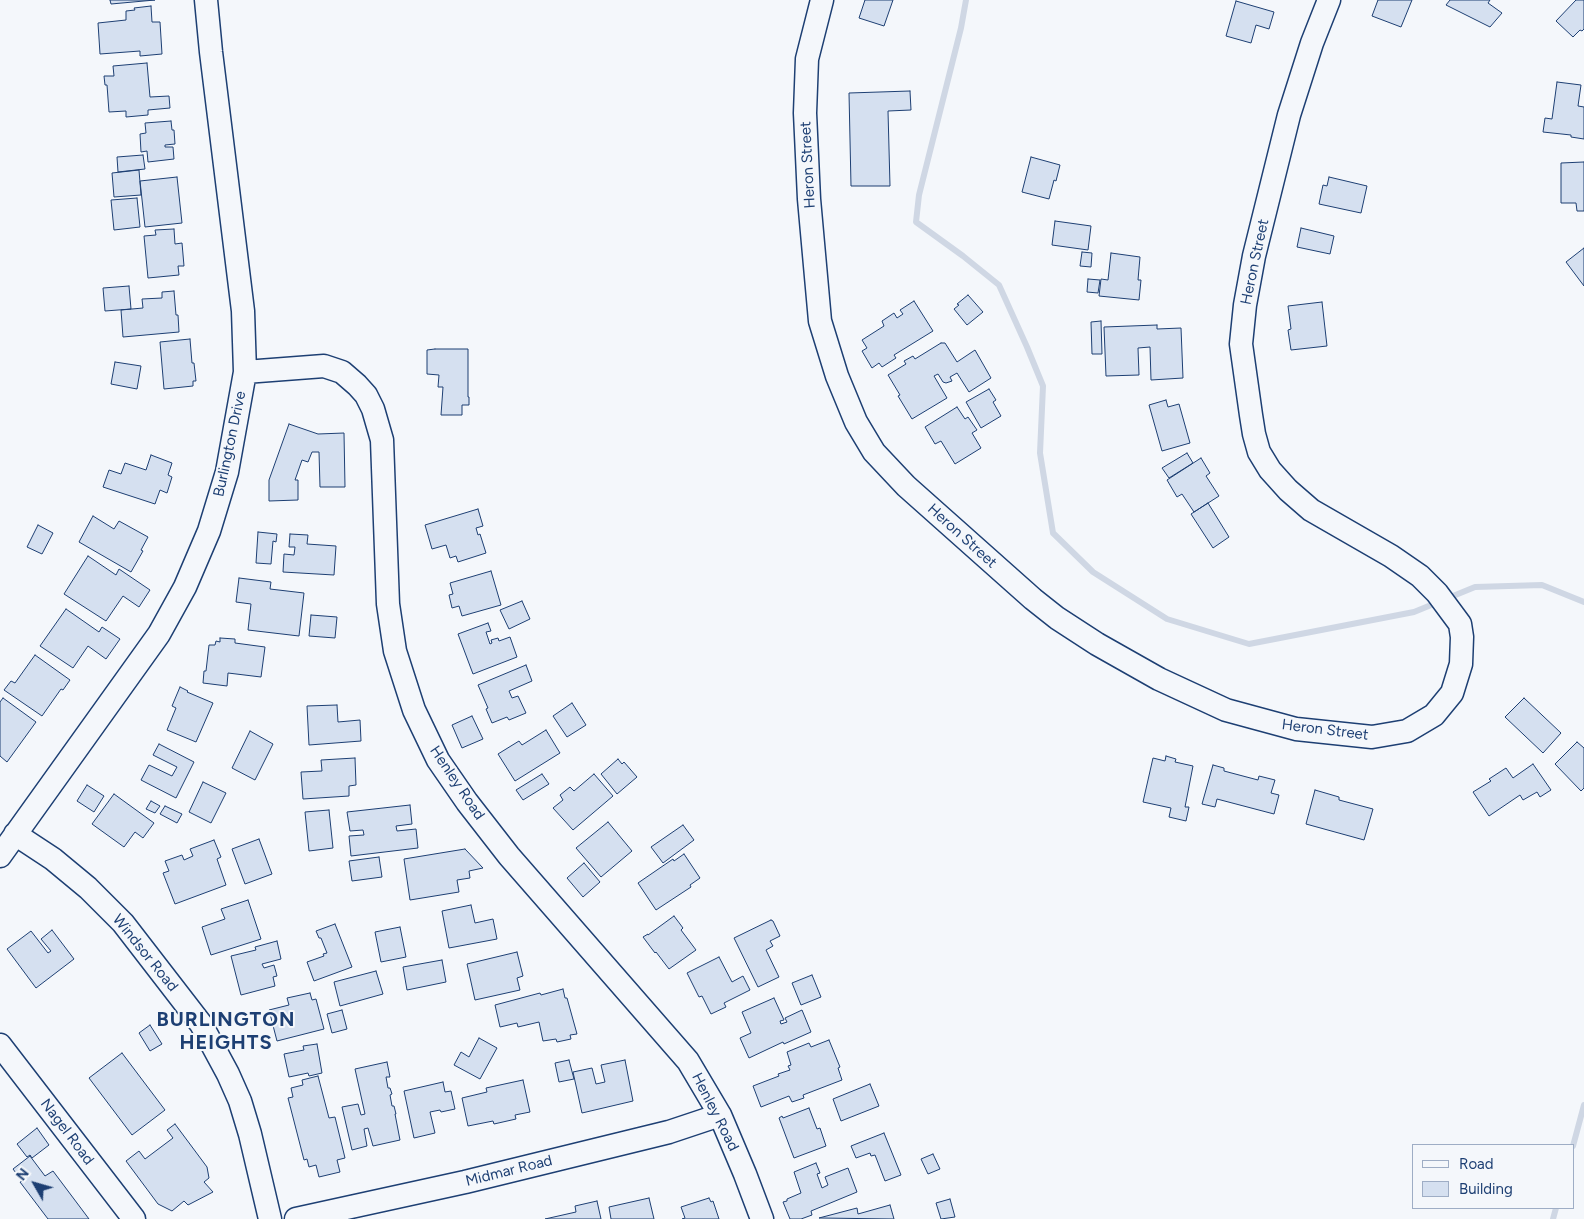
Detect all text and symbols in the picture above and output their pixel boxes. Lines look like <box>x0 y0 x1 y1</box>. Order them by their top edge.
street label: Heron Street <box>797 121 819 209</box>
street label: Heron Street <box>1237 217 1273 307</box>
street label: Burlington Drive <box>210 389 250 499</box>
street label: Heron Street <box>924 500 1000 572</box>
street label: Heron Street <box>1281 716 1369 744</box>
street label: Henley Road <box>426 743 488 823</box>
street label: Windsor Road <box>108 911 182 995</box>
district label: BURLINGTON HEIGHTS <box>155 1008 297 1055</box>
street label: Henley Road <box>688 1070 742 1154</box>
street label: Nagel Road <box>36 1096 98 1168</box>
legend <box>1412 1144 1574 1209</box>
street label: Midmar Road <box>464 1152 554 1190</box>
text: Road <box>1459 1155 1494 1173</box>
north arrow <box>10 1159 60 1209</box>
text: N <box>13 1165 33 1184</box>
text: Building <box>1459 1180 1513 1198</box>

